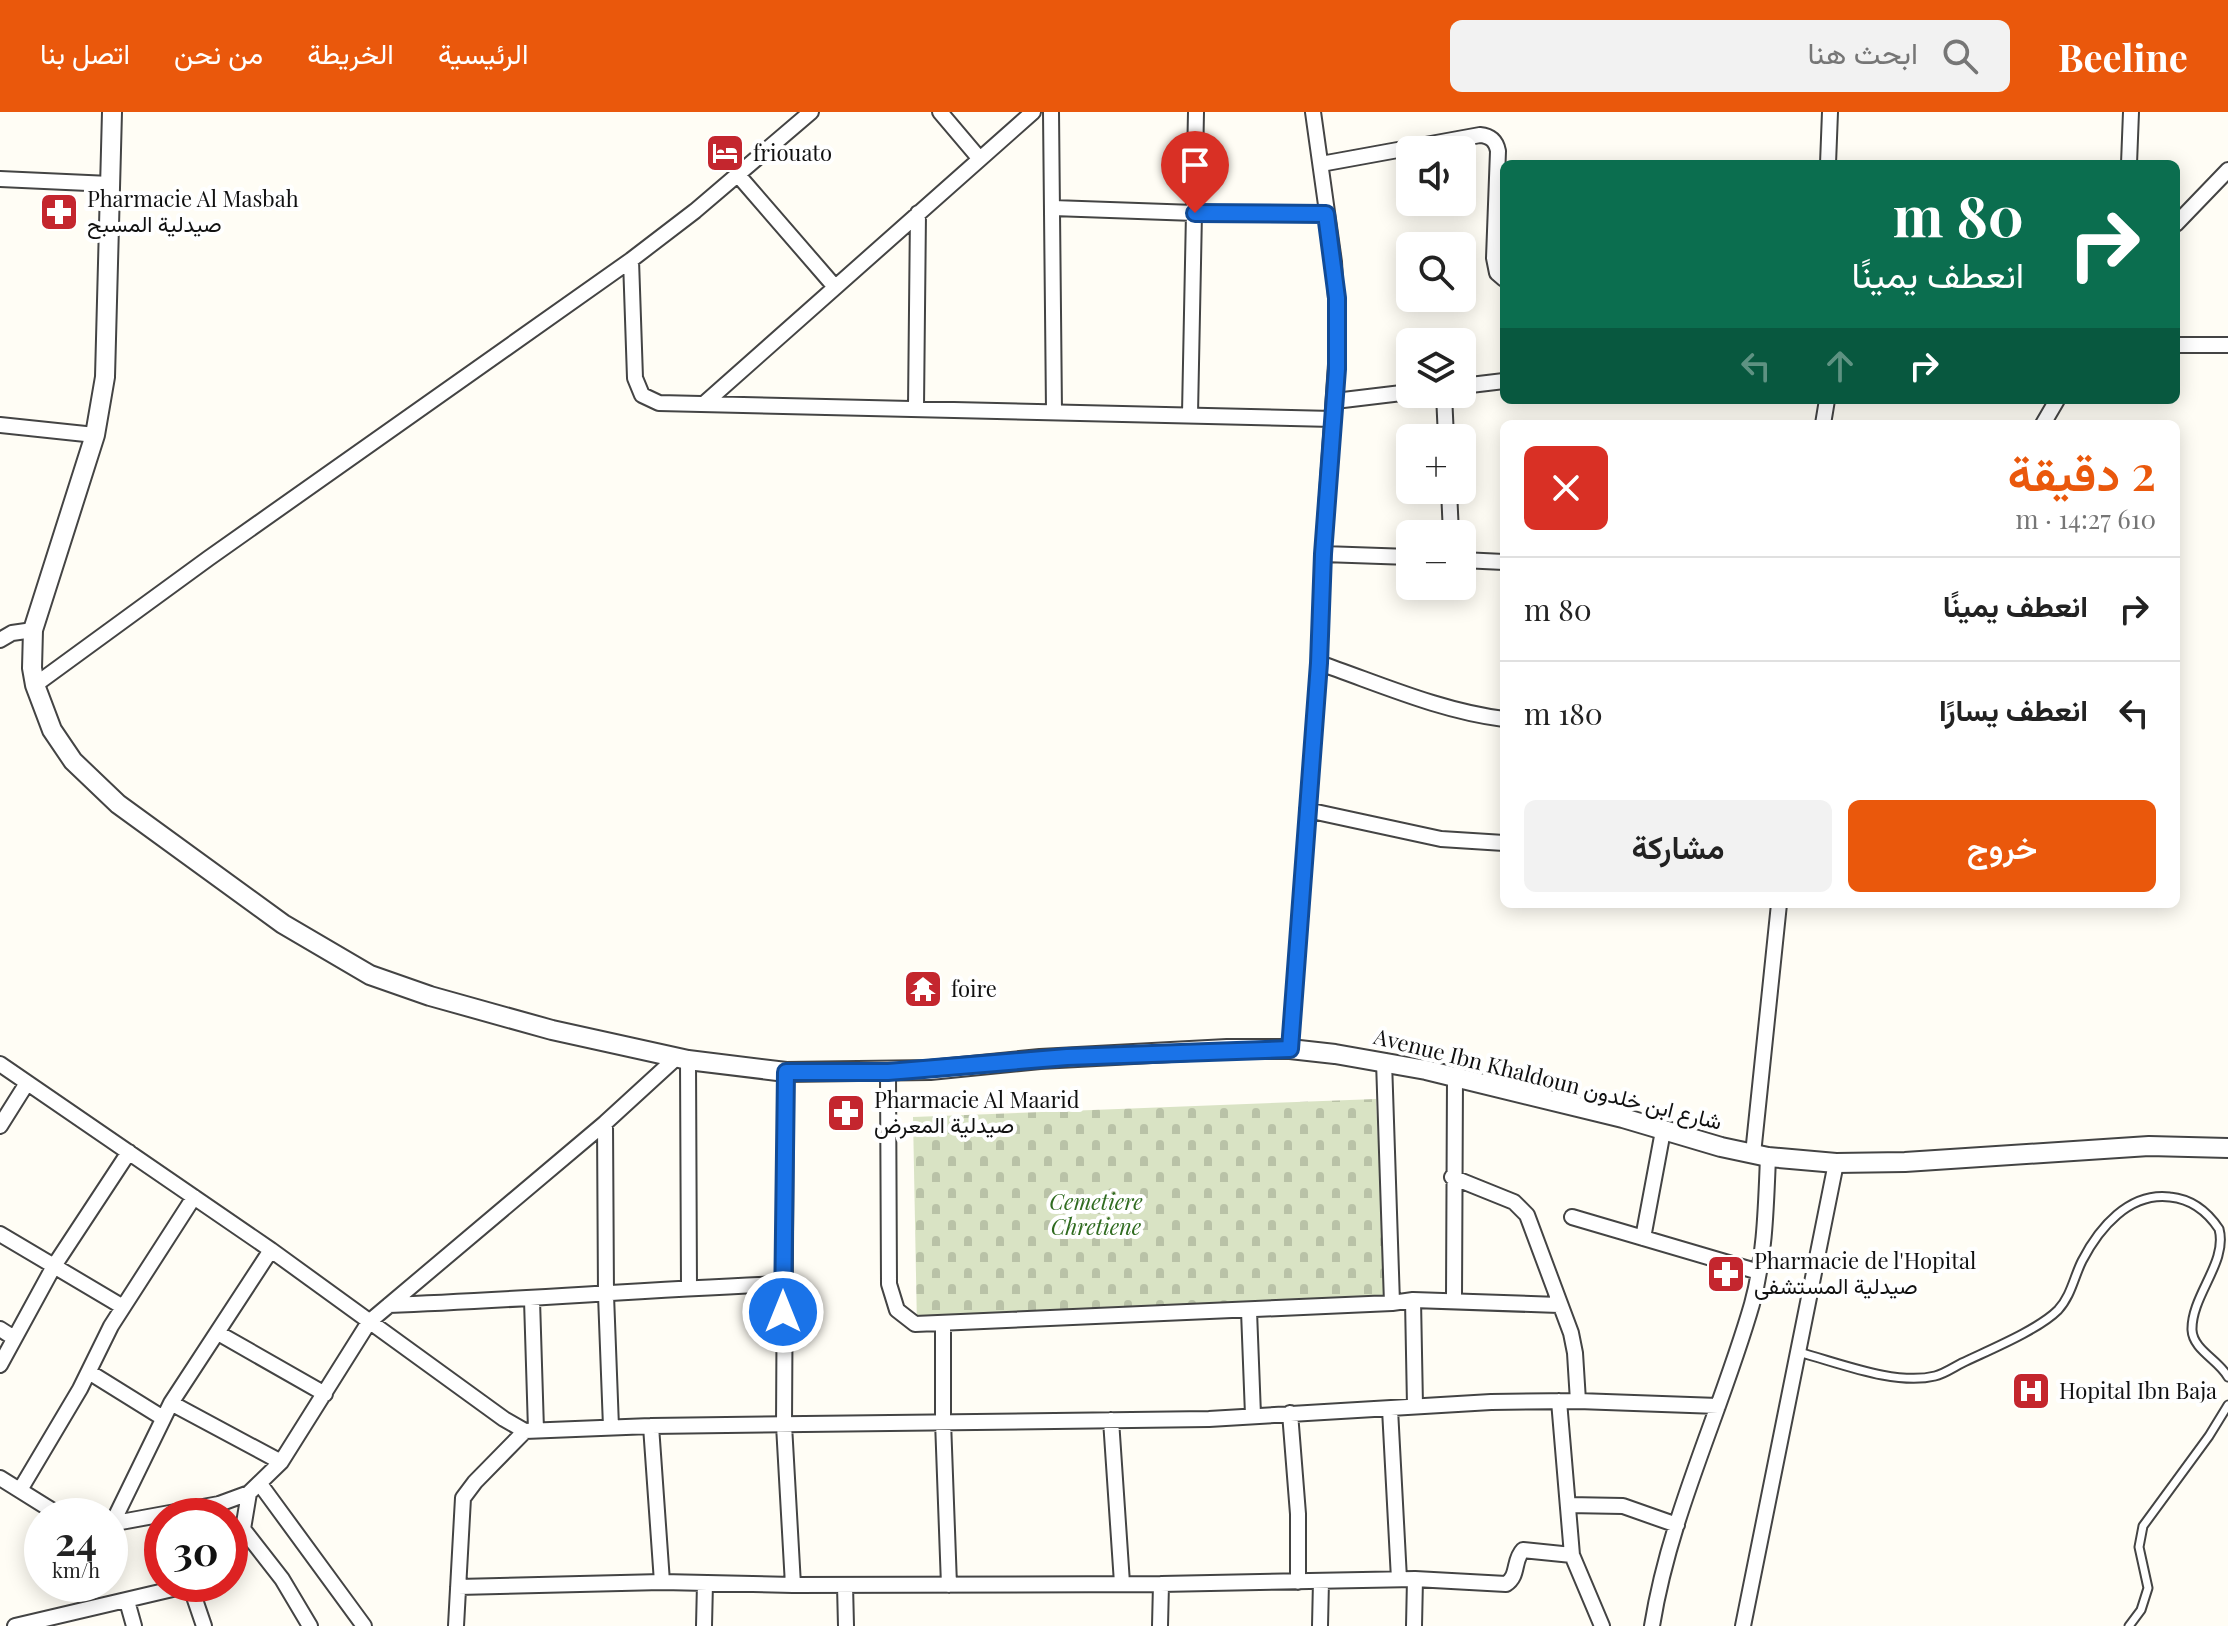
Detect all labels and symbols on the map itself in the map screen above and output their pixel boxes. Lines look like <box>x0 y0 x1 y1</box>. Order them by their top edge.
pin <box>1161 131 1229 213</box>
hotel icon: friouato <box>704 132 746 174</box>
place label: friouato <box>753 137 832 167</box>
place label: Pharmacie Al Masbah صيدلية المسبح <box>87 183 299 239</box>
pharmacy icon: Pharmacie Al Masbah صيدلية المسبح <box>38 191 80 233</box>
temple icon: foire <box>902 968 944 1010</box>
place label: foire <box>951 973 997 1003</box>
street label: Avenue Ibn Khaldoun شارع ابن خلدون <box>1370 1020 1726 1137</box>
place label: Pharmacie Al Maarid صيدلية المعرض <box>874 1084 1080 1139</box>
pharmacy icon: Pharmacie Al Maarid صيدلية المعرض <box>825 1092 867 1134</box>
park label: Cemetiere Chretiene <box>1049 1186 1143 1241</box>
place label: Pharmacie de l'Hopital صيدلية المستشفى <box>1754 1245 1976 1300</box>
pharmacy icon: Pharmacie de l'Hopital صيدلية المستشفى <box>1705 1253 1747 1295</box>
position arrow <box>741 1270 825 1354</box>
hospital icon: Hopital Ibn Baja <box>2010 1370 2052 1412</box>
place label: Hopital Ibn Baja <box>2059 1375 2217 1405</box>
speed limit sign: 30 <box>144 1498 248 1602</box>

